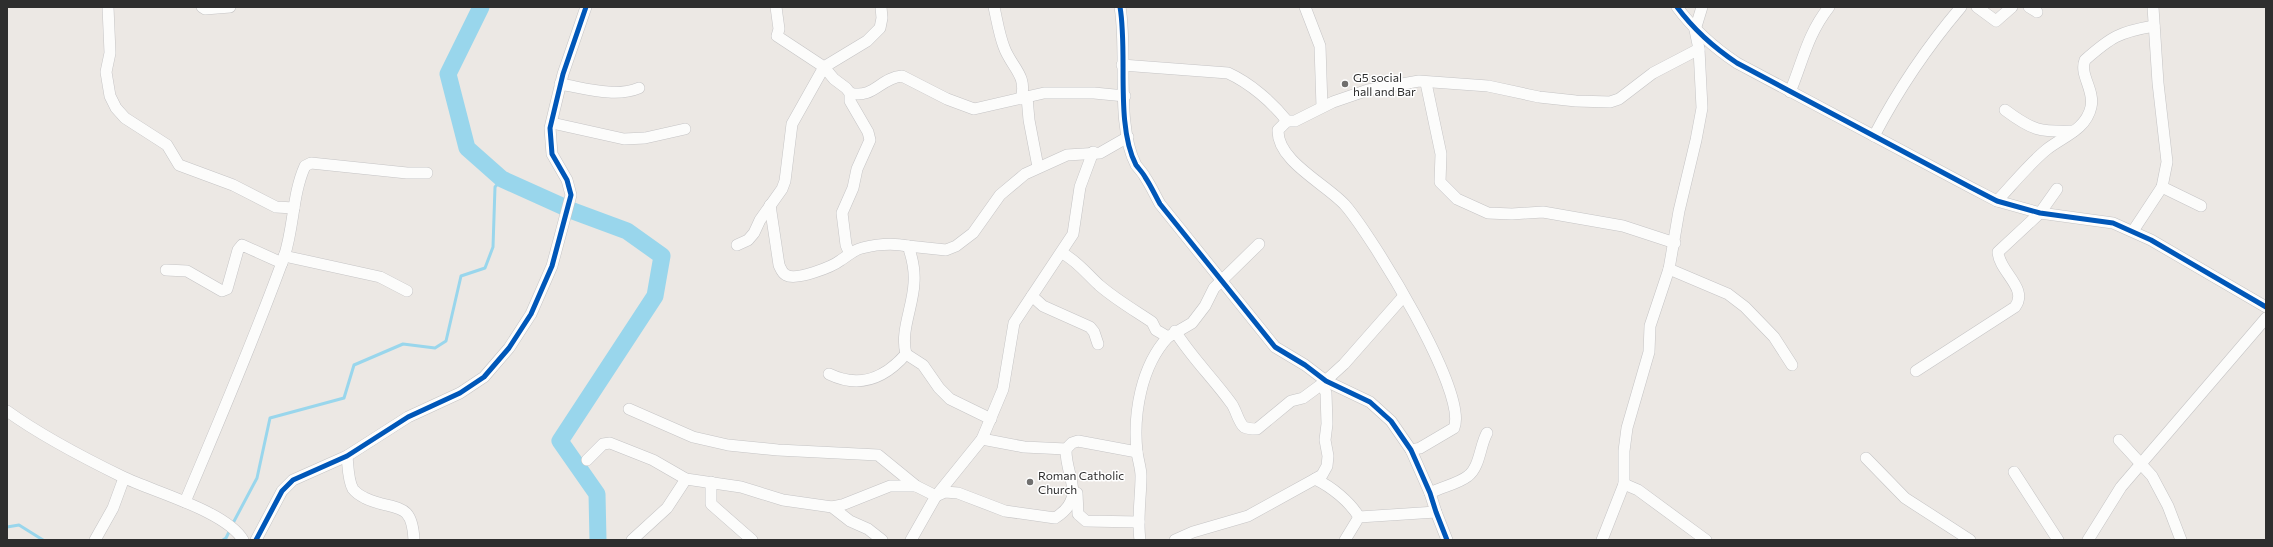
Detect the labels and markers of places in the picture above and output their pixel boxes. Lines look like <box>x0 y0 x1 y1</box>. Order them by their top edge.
place label: G5 social hall and Bar <box>1353 70 1416 98</box>
marker: G5 social hall and Bar <box>1340 79 1350 89</box>
place label: Roman Catholic Church <box>1038 468 1124 496</box>
marker: Roman Catholic Church <box>1025 477 1035 487</box>

